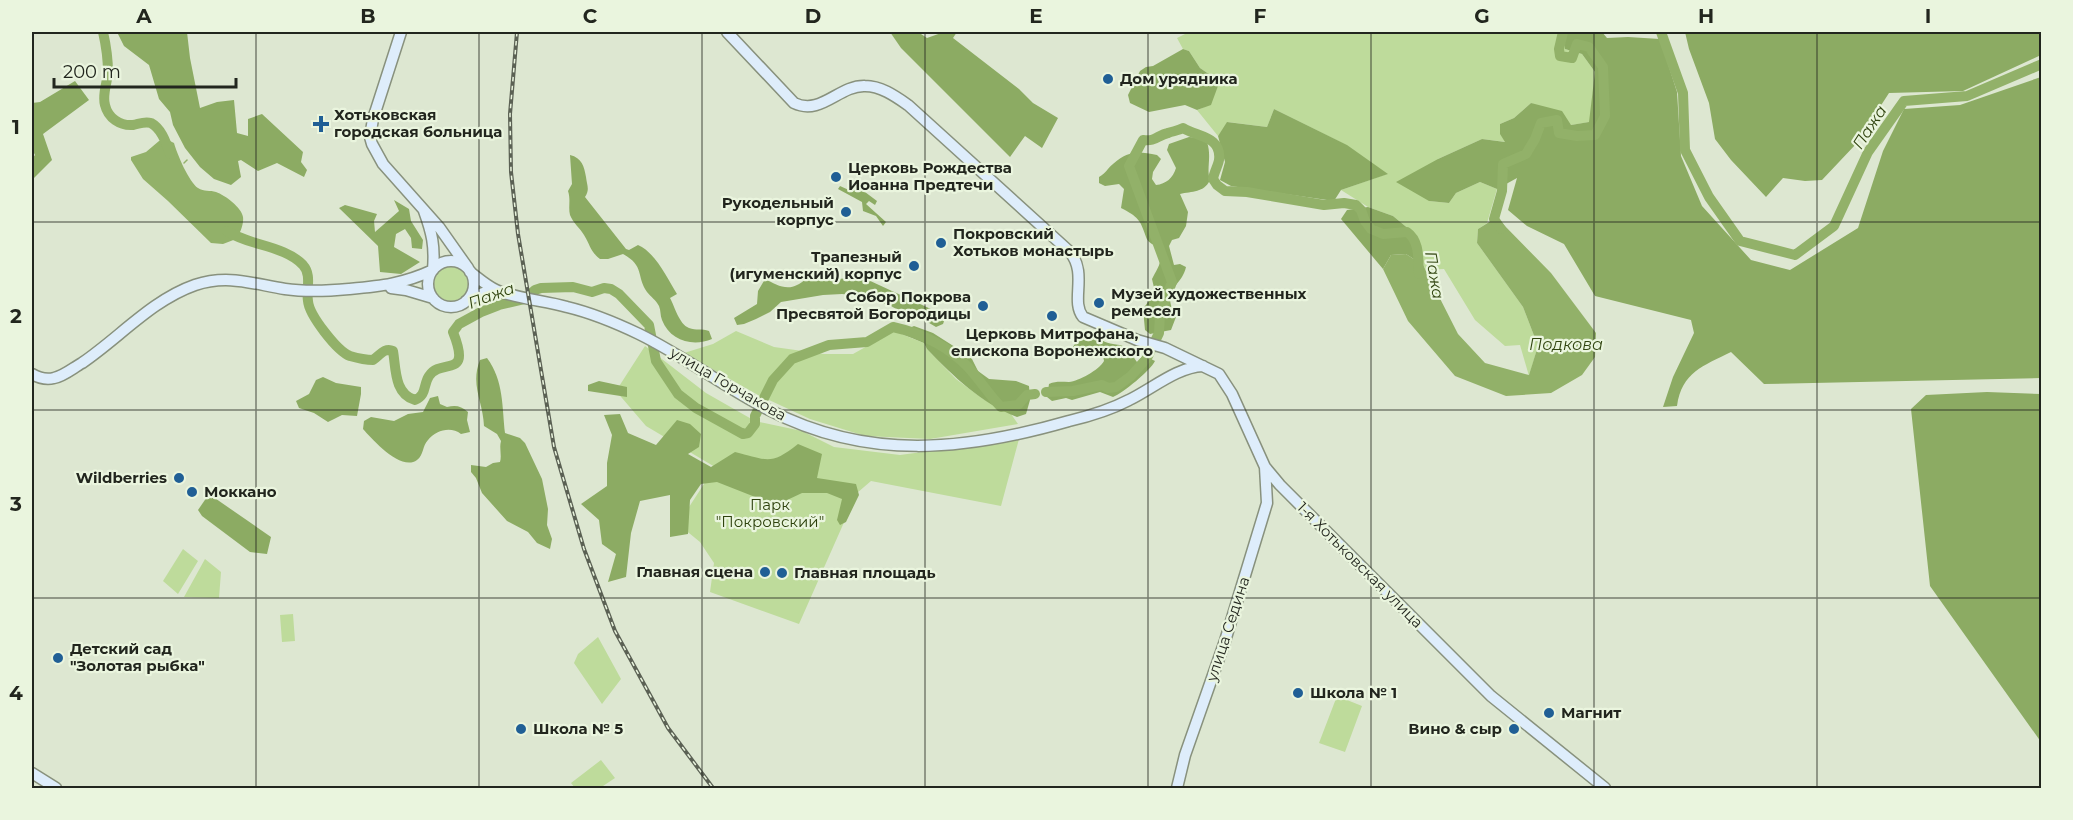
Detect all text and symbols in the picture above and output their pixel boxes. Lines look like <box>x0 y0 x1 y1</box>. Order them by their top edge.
text: A <box>135 4 152 28</box>
text: B <box>360 4 376 28</box>
text: C <box>583 4 598 28</box>
text: D <box>805 4 821 28</box>
text: E <box>1029 4 1043 28</box>
text: F <box>1254 4 1267 28</box>
text: G <box>1474 4 1490 28</box>
text: H <box>1698 4 1714 28</box>
text: I <box>1925 4 1931 28</box>
scale bar <box>54 51 236 89</box>
text: 200 m <box>63 61 121 83</box>
place label: Дом урядника <box>1120 69 1238 88</box>
marker: Дом урядника <box>1101 72 1115 86</box>
water label: Пажа <box>1848 102 1891 153</box>
place label: Хотьковская городская больница <box>334 105 502 141</box>
text: 1 <box>12 115 20 139</box>
marker: Хотьковская городская больница <box>312 115 330 133</box>
place label: Церковь Рождества Иоанна Предтечи <box>848 158 1012 194</box>
marker: Церковь Рождества Иоанна Предтечи <box>829 170 843 184</box>
place label: Рукодельный корпус <box>722 193 834 229</box>
marker: Рукодельный корпус <box>839 205 853 219</box>
place label: Покровский Хотьков монастырь <box>953 224 1114 260</box>
marker: Покровский Хотьков монастырь <box>934 236 948 250</box>
place label: Трапезный (игуменский) корпус <box>730 247 902 283</box>
water label: Пажа <box>1421 250 1448 300</box>
marker: Трапезный (игуменский) корпус <box>907 259 921 273</box>
water label: Пажа <box>465 278 517 313</box>
place label: Музей художественных ремесел <box>1111 284 1307 320</box>
place label: Собор Покрова Пресвятой Богородицы <box>776 287 971 323</box>
marker: Музей художественных ремесел <box>1092 296 1106 310</box>
marker: Собор Покрова Пресвятой Богородицы <box>976 299 990 313</box>
text: 2 <box>10 304 22 328</box>
marker: Церковь Митрофана, епископа Воронежского <box>1045 309 1059 323</box>
place label: Церковь Митрофана, епископа Воронежского <box>951 324 1153 360</box>
water label: Подкова <box>1529 335 1603 354</box>
street label: улица Горчакова <box>666 342 790 425</box>
place label: Wildberries <box>76 468 167 487</box>
marker: Wildberries <box>172 471 186 485</box>
place label: Моккано <box>204 482 277 501</box>
marker: Моккано <box>185 485 199 499</box>
text: 3 <box>9 492 22 516</box>
park label: Парк "Покровский" <box>716 495 824 531</box>
street label: 1-я Хотьковская улица <box>1293 498 1427 632</box>
place label: Главная сцена <box>636 562 753 581</box>
place label: Главная площадь <box>794 563 936 582</box>
marker: Главная сцена <box>758 565 772 579</box>
marker: Главная площадь <box>775 566 789 580</box>
street label: улица Седина <box>1201 574 1253 685</box>
place label: Детский сад "Золотая рыбка" <box>70 639 205 675</box>
marker: Детский сад "Золотая рыбка" <box>51 651 65 665</box>
text: 4 <box>9 681 23 705</box>
place label: Школа № 1 <box>1310 683 1397 702</box>
marker: Школа № 1 <box>1291 686 1305 700</box>
place label: Магнит <box>1561 703 1621 722</box>
marker: Магнит <box>1542 706 1556 720</box>
place label: Школа № 5 <box>533 719 623 738</box>
place label: Вино & сыр <box>1408 719 1502 738</box>
marker: Школа № 5 <box>514 722 528 736</box>
marker: Вино & сыр <box>1507 722 1521 736</box>

